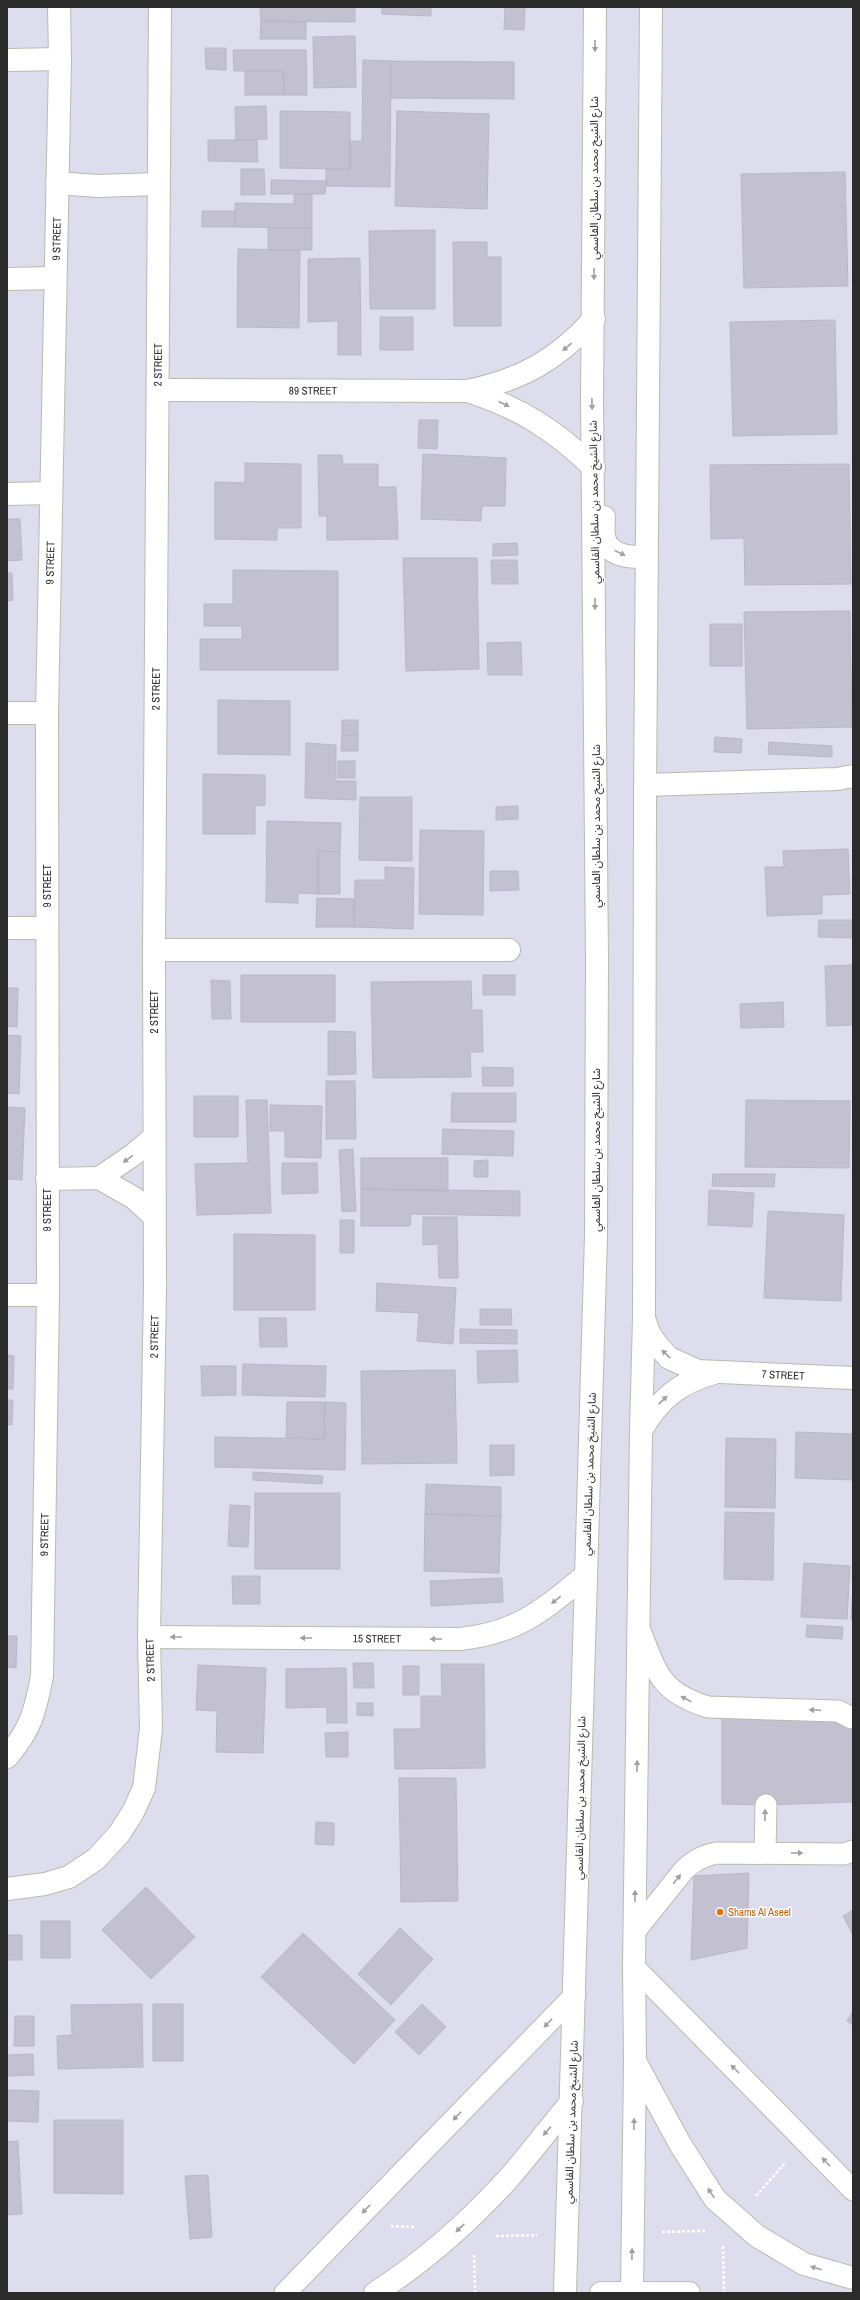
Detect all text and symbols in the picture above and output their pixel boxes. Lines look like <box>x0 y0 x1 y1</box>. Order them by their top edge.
one-way arrow <box>592 40 598 53</box>
street label: شارع الشيخ محمد بن سلطان القاسمي <box>587 96 604 260</box>
street label: 9 STREET <box>49 217 64 260</box>
one-way arrow <box>591 268 597 281</box>
one-way arrow <box>562 342 572 351</box>
street label: 2 STREET <box>151 343 165 386</box>
street label: 89 STREET <box>289 383 338 398</box>
one-way arrow <box>589 398 596 410</box>
one-way arrow <box>498 401 509 407</box>
street label: شارع الشيخ محمد بن سلطان القاسمي <box>586 420 605 584</box>
street label: 9 STREET <box>43 540 57 584</box>
one-way arrow <box>614 550 626 556</box>
one-way arrow <box>592 598 598 611</box>
street label: 2 STREET <box>149 667 163 710</box>
street label: شارع الشيخ محمد بن سلطان القاسمي <box>589 744 606 908</box>
street label: 9 STREET <box>40 864 54 908</box>
street label: 2 STREET <box>147 990 161 1034</box>
street label: شارع الشيخ محمد بن سلطان القاسمي <box>589 1068 606 1232</box>
one-way arrow <box>122 1155 133 1163</box>
street label: 9 STREET <box>40 1188 54 1232</box>
street label: 2 STREET <box>147 1315 162 1358</box>
one-way arrow <box>661 1349 671 1359</box>
street label: 7 STREET <box>761 1367 806 1383</box>
street label: شارع الشيخ محمد بن سلطان القاسمي <box>579 1392 601 1556</box>
one-way arrow <box>658 1395 668 1404</box>
street label: 9 STREET <box>37 1512 52 1556</box>
one-way arrow <box>550 1595 561 1604</box>
street label: 15 STREET <box>353 1631 402 1646</box>
one-way arrow <box>169 1634 182 1640</box>
one-way arrow <box>299 1635 312 1641</box>
one-way arrow <box>429 1636 442 1642</box>
street label: 2 STREET <box>142 1638 158 1682</box>
one-way arrow <box>680 1695 692 1702</box>
one-way arrow <box>808 1707 821 1713</box>
street label: شارع الشيخ محمد بن سلطان القاسمي <box>572 1716 591 1880</box>
one-way arrow <box>634 1759 640 1772</box>
one-way arrow <box>762 1809 769 1821</box>
one-way arrow <box>791 1850 804 1856</box>
one-way arrow <box>673 1874 681 1885</box>
one-way arrow <box>632 1889 638 1902</box>
place label: Shams Al Aseel <box>728 1905 791 1919</box>
marker: Shams Al Aseel <box>715 1907 725 1917</box>
one-way arrow <box>543 2018 553 2028</box>
street label: شارع الشيخ محمد بن سلطان القاسمي <box>561 2040 583 2204</box>
one-way arrow <box>730 2065 739 2074</box>
one-way arrow <box>452 2111 462 2121</box>
one-way arrow <box>631 2117 637 2130</box>
one-way arrow <box>542 2126 551 2136</box>
one-way arrow <box>821 2157 831 2167</box>
one-way arrow <box>708 2187 715 2199</box>
one-way arrow <box>362 2204 371 2214</box>
one-way arrow <box>455 2223 465 2232</box>
one-way arrow <box>629 2247 635 2260</box>
one-way arrow <box>809 2265 821 2271</box>

